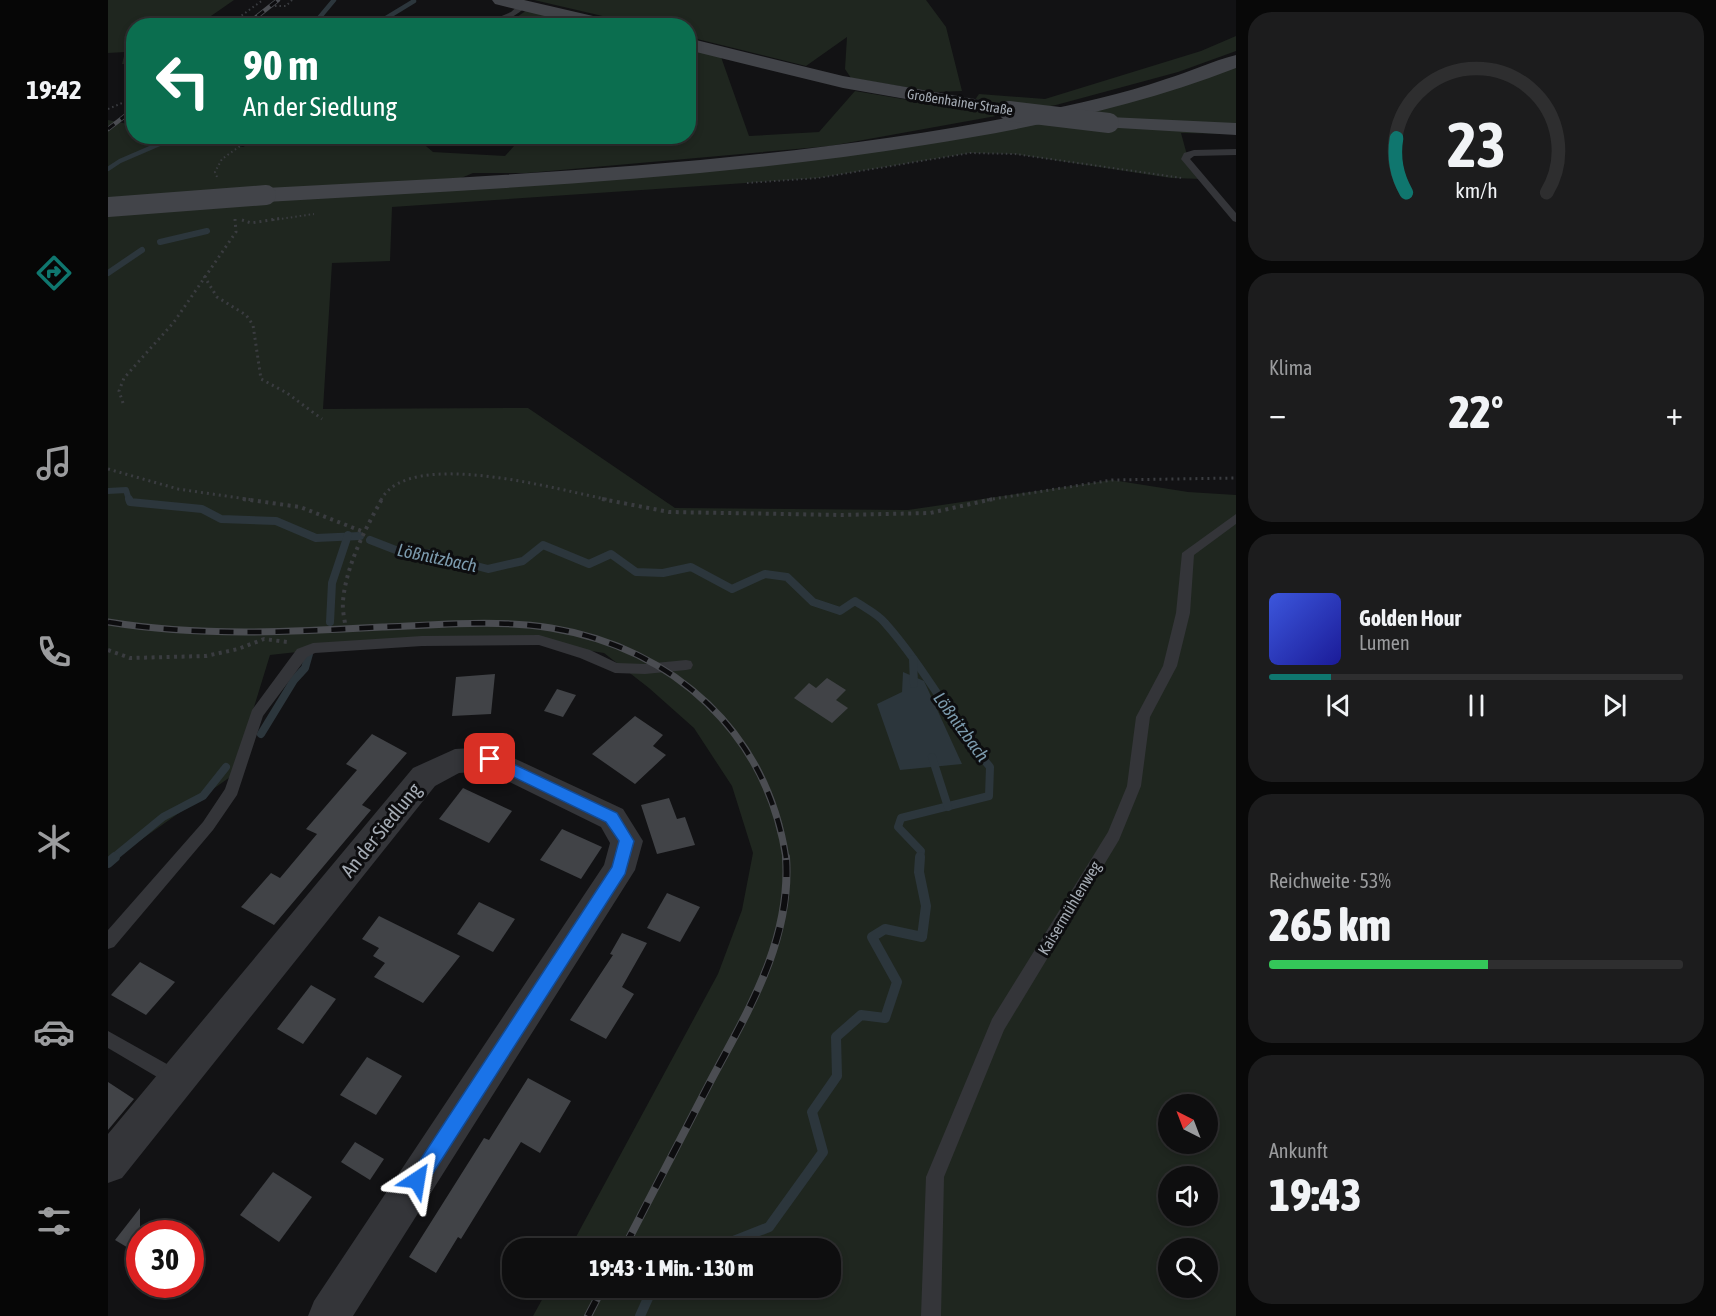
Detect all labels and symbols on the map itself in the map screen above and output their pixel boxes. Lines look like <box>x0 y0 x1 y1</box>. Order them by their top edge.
street label: Großenhainer Straße <box>906 86 1014 118</box>
water label: Lößnitzbach <box>395 539 479 576</box>
water label: Lößnitzbach <box>929 688 994 766</box>
pin <box>464 733 515 784</box>
street label: An der Siedlung <box>336 778 426 881</box>
street label: Kaisermühlenweg <box>1034 858 1105 959</box>
north arrow <box>1158 1094 1218 1154</box>
position arrow <box>385 1148 449 1212</box>
speed limit sign: 30 <box>126 1220 204 1298</box>

